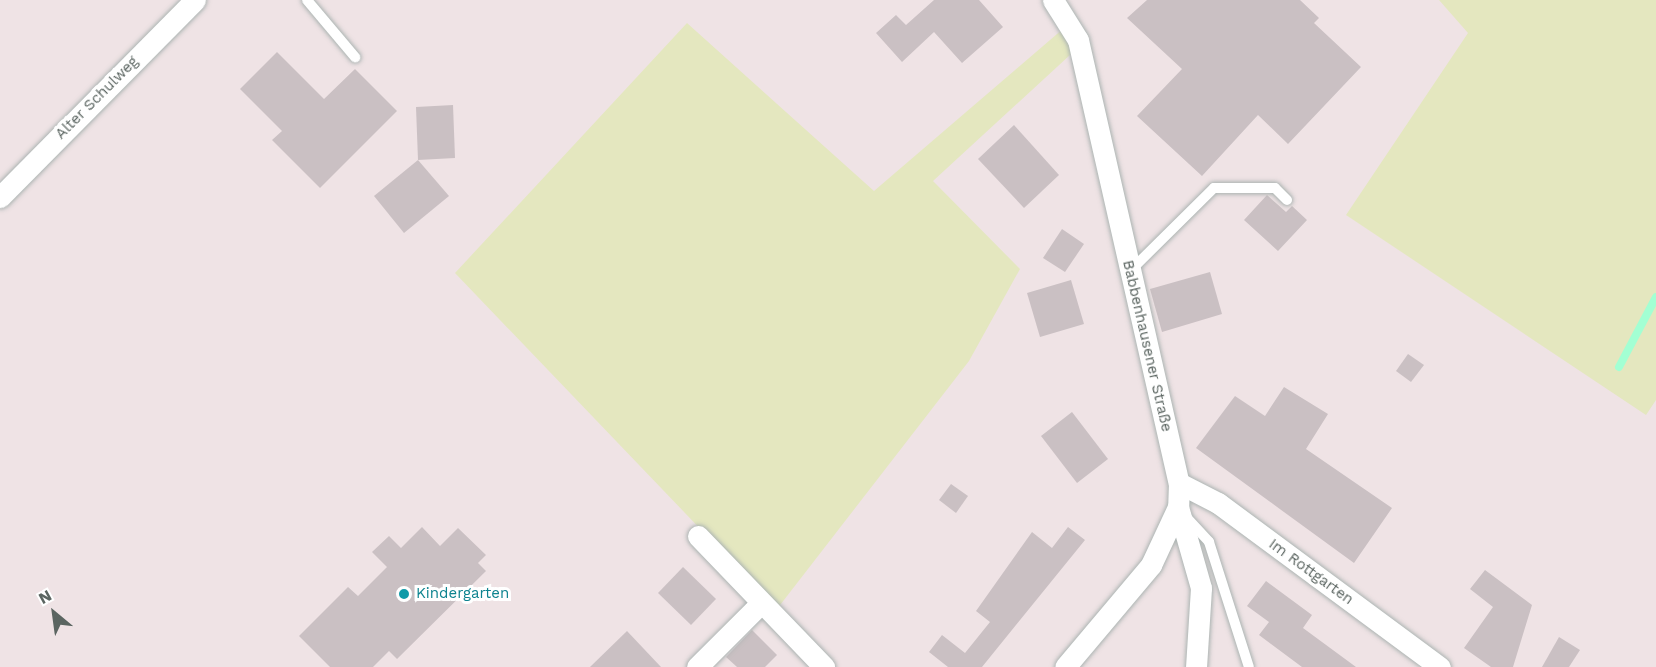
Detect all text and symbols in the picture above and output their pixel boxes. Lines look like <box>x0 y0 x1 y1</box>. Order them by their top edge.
street label: Alter Schulweg <box>52 53 142 143</box>
street label: Babbenhausener Straße <box>1118 258 1176 434</box>
street label: Im Rottgarten <box>1265 535 1357 609</box>
north arrow <box>24 583 84 643</box>
place label: Kindergarten <box>416 585 509 603</box>
text: N <box>35 586 55 608</box>
marker: Kindergarten <box>397 587 411 601</box>

